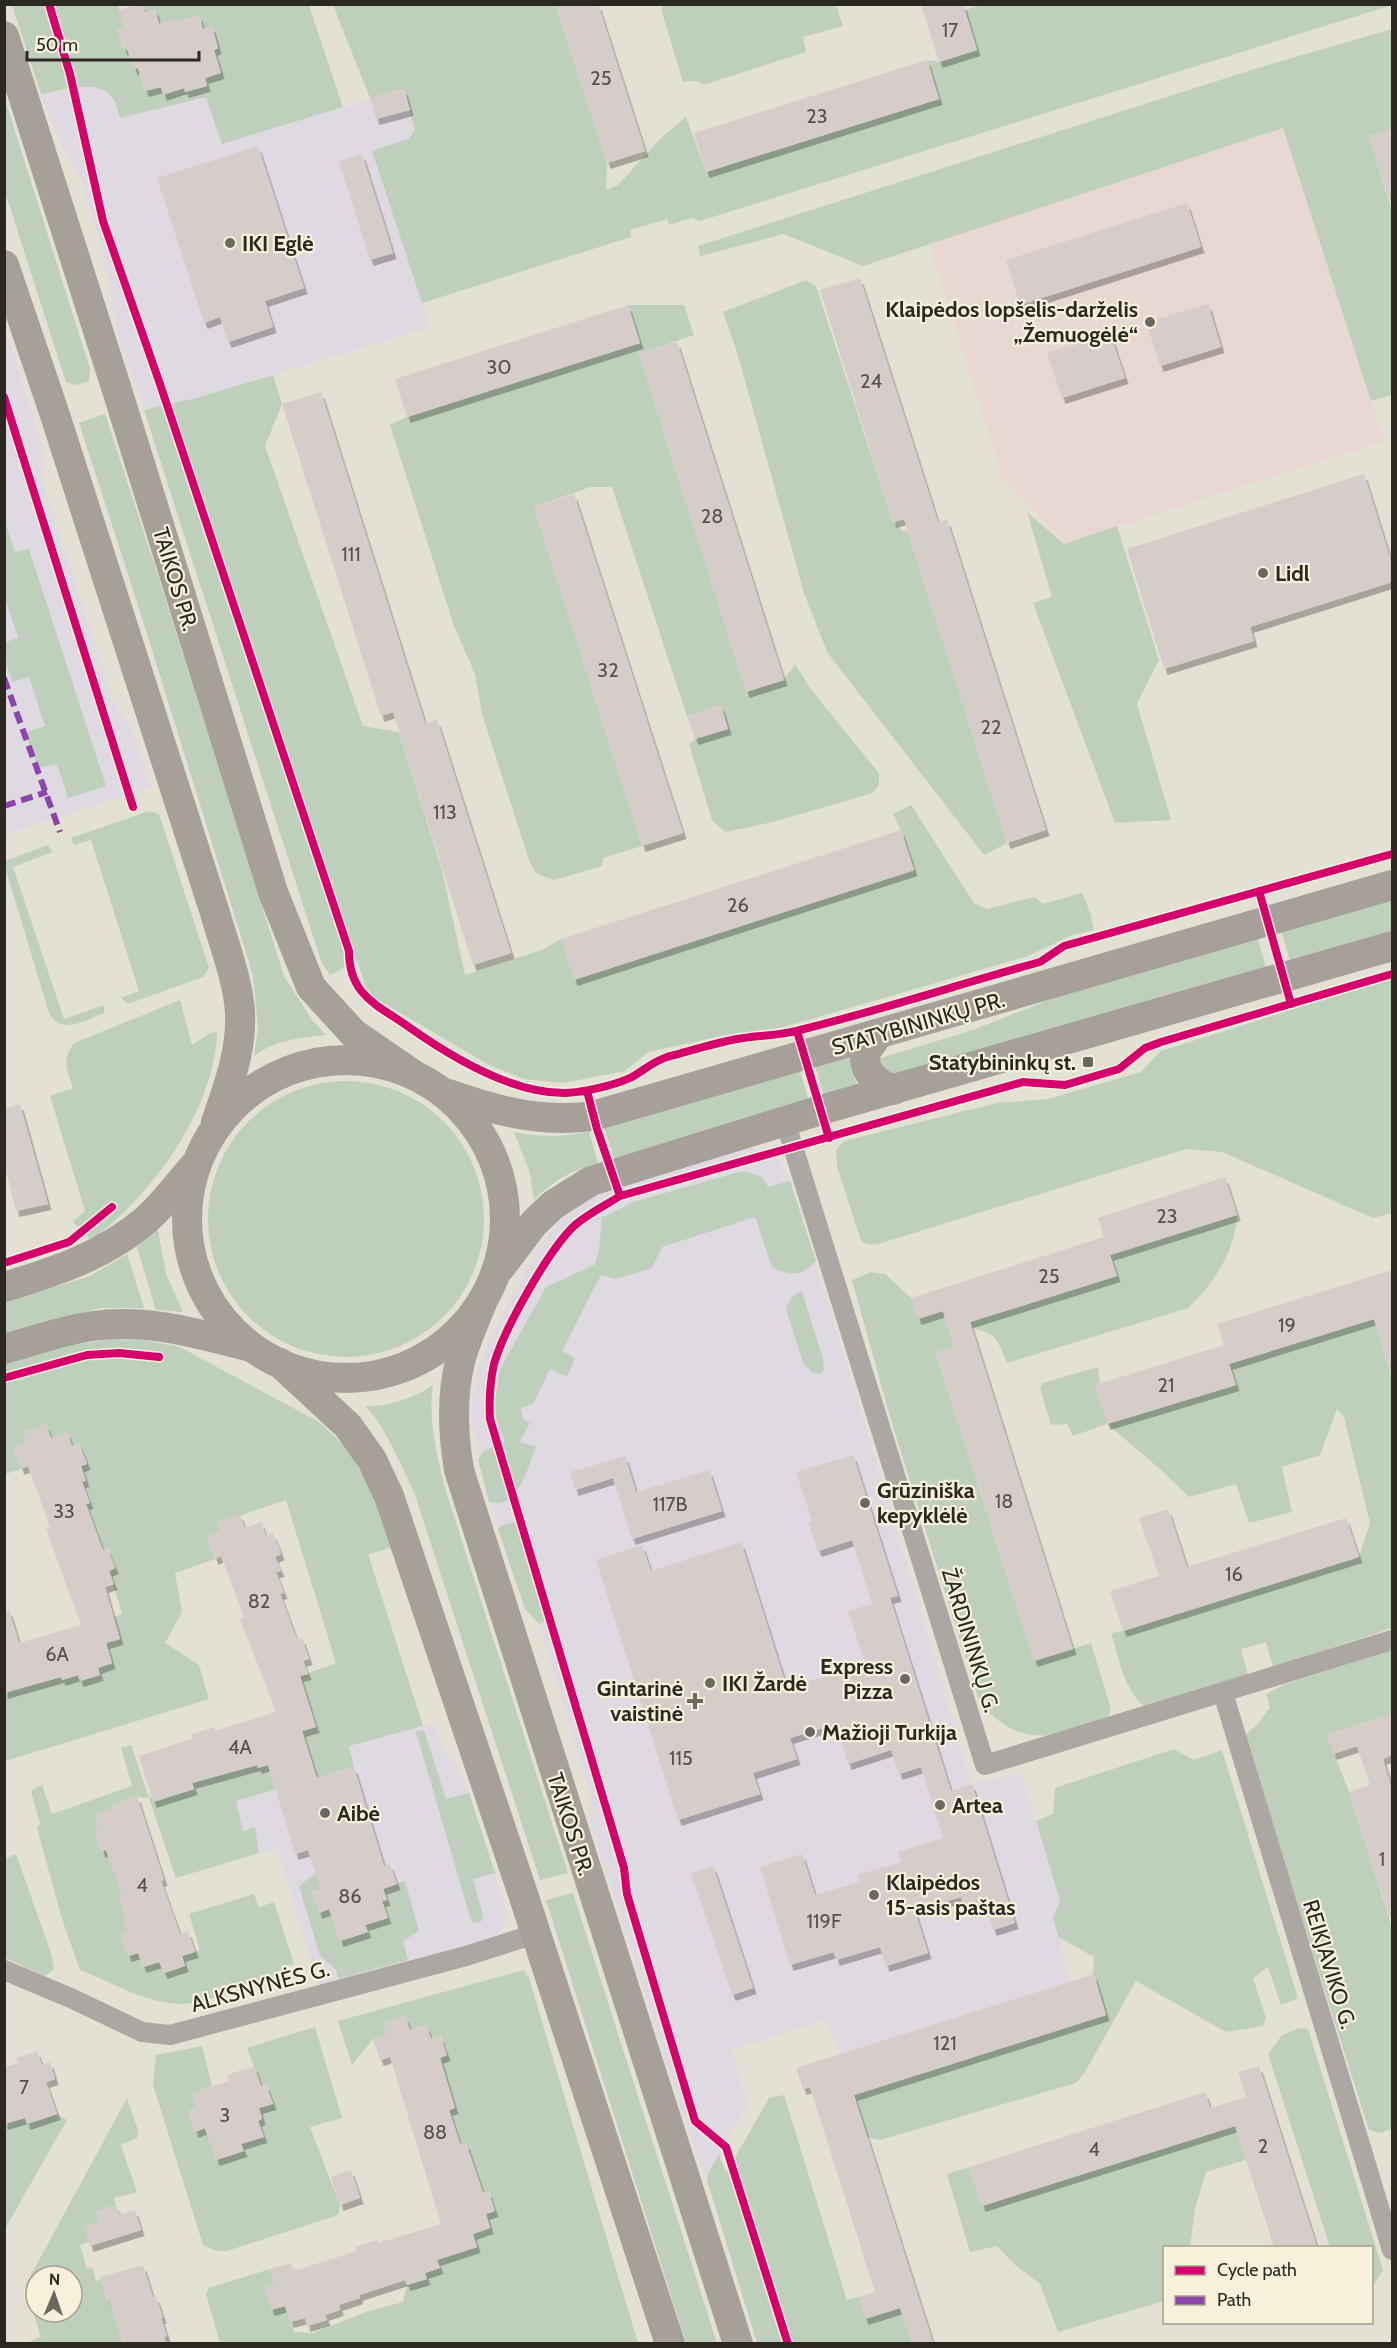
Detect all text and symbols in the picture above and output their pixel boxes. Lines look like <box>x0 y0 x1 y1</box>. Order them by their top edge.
house number: 17 <box>942 18 958 42</box>
scale bar <box>27 24 200 62</box>
text: 50 m <box>36 34 78 56</box>
house number: 25 <box>590 66 612 90</box>
house number: 23 <box>806 104 828 128</box>
place label: IKI Eglė <box>242 230 314 257</box>
marker: IKI Eglė <box>223 236 237 250</box>
place label: Klaipėdos lopšelis-darželis „Žemuogėlė“ <box>885 296 1138 348</box>
marker: Klaipėdos lopšelis-darželis „Žemuogėlė“ <box>1143 315 1157 329</box>
house number: 30 <box>487 355 511 379</box>
house number: 24 <box>860 369 882 393</box>
house number: 28 <box>701 504 723 528</box>
street label: TAIKOS PR. <box>147 524 204 634</box>
house number: 111 <box>341 542 361 566</box>
place label: Lidl <box>1275 560 1310 587</box>
marker: Lidl <box>1256 566 1270 580</box>
house number: 32 <box>597 658 619 682</box>
house number: 22 <box>981 715 1001 739</box>
house number: 113 <box>433 800 457 824</box>
house number: 26 <box>727 893 749 917</box>
street label: STATYBININKŲ PR. <box>828 986 1008 1061</box>
place label: Statybininkų st. <box>929 1049 1076 1076</box>
marker: Statybininkų st. <box>1081 1055 1095 1069</box>
house number: 23 <box>1156 1204 1178 1228</box>
house number: 25 <box>1038 1264 1060 1288</box>
house number: 19 <box>1278 1313 1296 1337</box>
house number: 21 <box>1158 1373 1175 1397</box>
place label: Grūziniška kepyklėlė <box>877 1477 975 1529</box>
house number: 18 <box>995 1489 1013 1513</box>
house number: 117B <box>652 1492 688 1516</box>
marker: Grūziniška kepyklėlė <box>858 1496 872 1510</box>
house number: 33 <box>53 1499 75 1523</box>
house number: 16 <box>1225 1562 1243 1586</box>
street label: ŽARDININKŲ G. <box>936 1565 1005 1716</box>
house number: 82 <box>248 1589 270 1613</box>
house number: 6A <box>45 1642 70 1666</box>
place label: Express Pizza <box>820 1653 893 1705</box>
place label: IKI Žardė <box>722 1670 807 1697</box>
marker: Express Pizza <box>898 1672 912 1686</box>
place label: Gintarinė vaistinė <box>597 1675 683 1727</box>
marker: IKI Žardė <box>703 1676 717 1690</box>
marker: Gintarinė vaistinė <box>688 1694 702 1708</box>
place label: Mažioji Turkija <box>822 1719 957 1746</box>
marker: Mažioji Turkija <box>803 1725 817 1739</box>
house number: 4A <box>228 1735 253 1759</box>
house number: 115 <box>669 1746 693 1770</box>
street label: TAIKOS PR. <box>541 1769 600 1879</box>
place label: Artea <box>952 1792 1003 1819</box>
marker: Artea <box>933 1798 947 1812</box>
place label: Aibė <box>337 1800 380 1827</box>
marker: Aibė <box>318 1806 332 1820</box>
house number: 1 <box>1379 1847 1385 1871</box>
place label: Klaipėdos 15-asis paštas <box>886 1869 1016 1921</box>
house number: 4 <box>136 1873 148 1897</box>
house number: 86 <box>338 1884 362 1908</box>
marker: Klaipėdos 15-asis paštas <box>867 1888 881 1902</box>
street label: REIKJAVIKO G. <box>1297 1896 1362 2032</box>
house number: 119F <box>807 1909 842 1933</box>
street label: ALKSNYNĖS G. <box>188 1955 332 2018</box>
house number: 121 <box>933 2031 957 2055</box>
house number: 7 <box>19 2075 29 2099</box>
house number: 3 <box>220 2103 230 2127</box>
house number: 88 <box>423 2120 447 2144</box>
house number: 2 <box>1258 2134 1268 2158</box>
house number: 4 <box>1088 2137 1100 2161</box>
legend <box>1163 2246 1373 2324</box>
text: Cycle path <box>1217 2259 1297 2281</box>
north arrow <box>24 2264 84 2324</box>
text: N <box>49 2270 60 2289</box>
text: Path <box>1217 2289 1251 2311</box>

